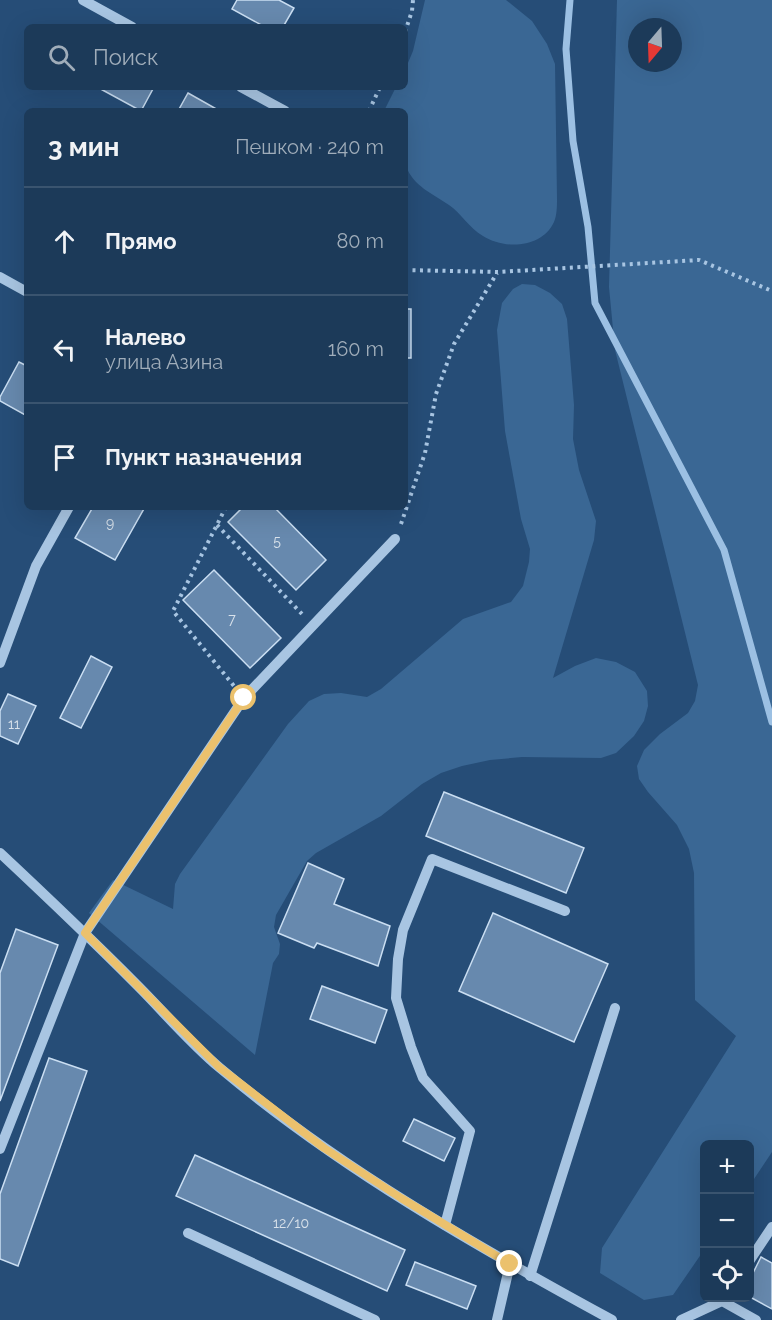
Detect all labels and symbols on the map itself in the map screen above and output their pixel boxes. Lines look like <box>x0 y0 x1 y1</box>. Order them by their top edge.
north arrow <box>628 18 682 72</box>
house number: 9 <box>106 515 114 531</box>
house number: 5 <box>273 533 281 549</box>
house number: 7 <box>228 611 236 627</box>
route start <box>230 684 256 710</box>
house number: 11 <box>8 716 20 732</box>
house number: 12/10 <box>273 1215 309 1231</box>
route end <box>496 1250 522 1276</box>

